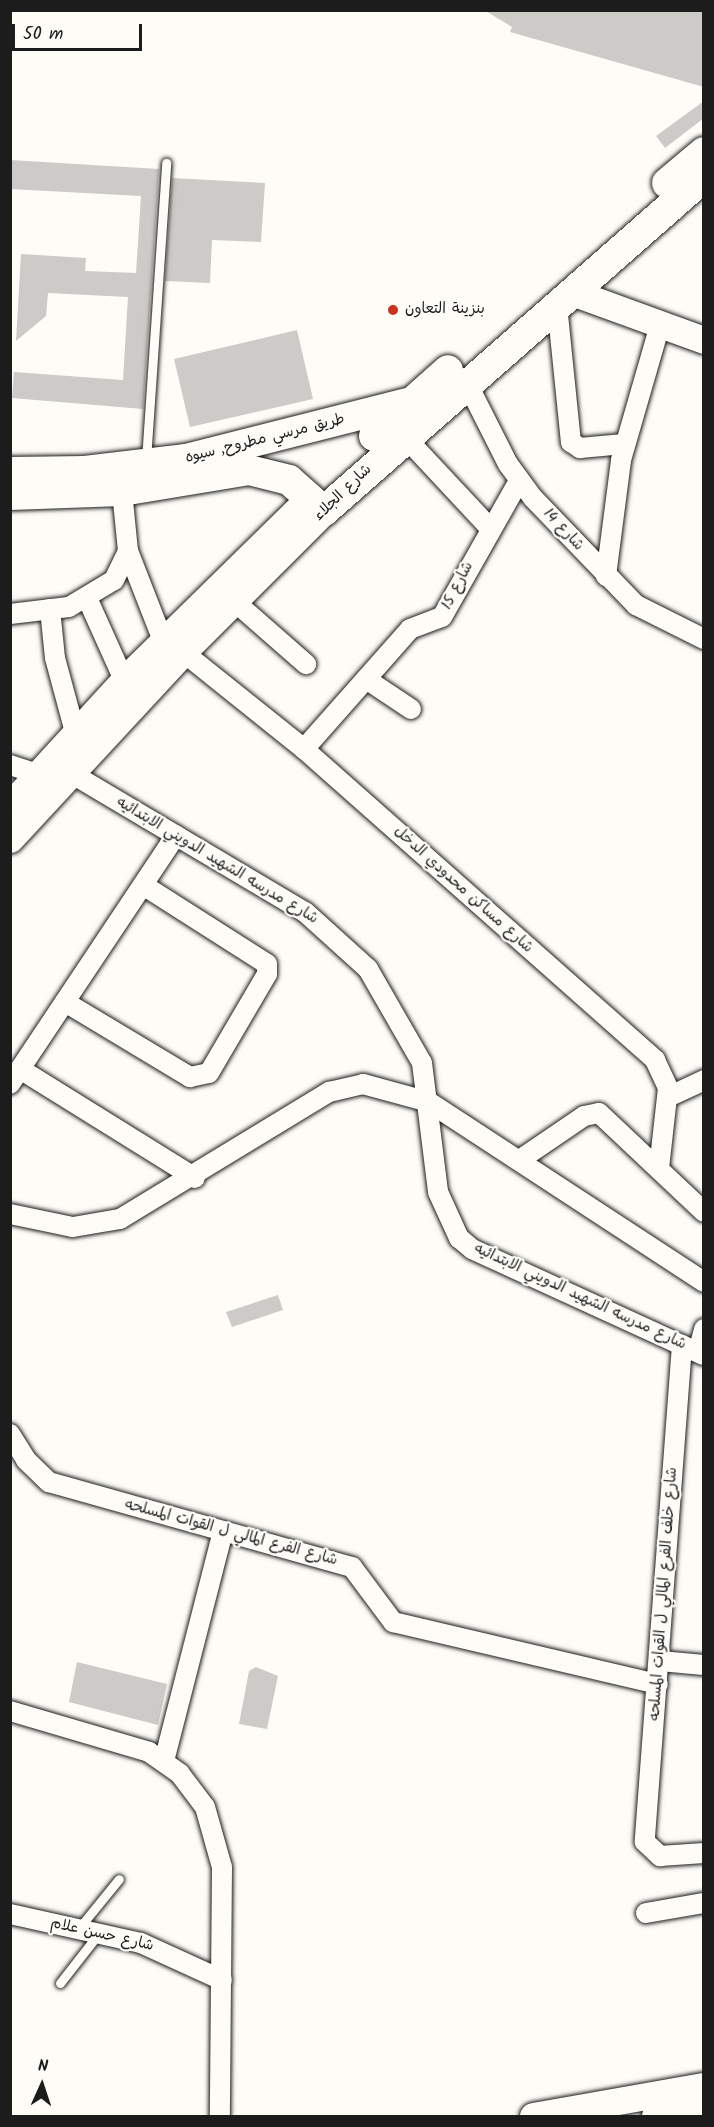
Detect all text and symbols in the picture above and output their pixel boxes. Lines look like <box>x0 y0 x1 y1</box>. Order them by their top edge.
scale bar <box>15 12 146 50</box>
text: 50 m <box>23 20 63 49</box>
place label: بنزينة التعاون <box>405 301 485 319</box>
marker: بنزينة التعاون <box>386 303 400 317</box>
street label: طريق مرسي مطروح, سيوه <box>183 410 347 468</box>
street label: شارع الجلاء <box>310 461 376 525</box>
street label: شارع 14 <box>539 505 587 555</box>
street label: شارع 15 <box>438 559 478 613</box>
street label: شارع مدرسه الشهيد الدويني الابتدائيه <box>113 794 321 928</box>
street label: شارع مساكن محدودي الدخل <box>390 823 536 957</box>
street label: شارع مدرسه الشهيد الدويني الابتدائيه <box>471 1240 689 1354</box>
street label: شارع خلف الفرع المالي ل القوات المسلحه <box>646 1467 682 1721</box>
street label: شارع الفرع المالي ل القوات المسلحه <box>123 1496 339 1570</box>
street label: شارع حسن علام <box>49 1914 155 1956</box>
text: N <box>37 2054 49 2079</box>
north arrow <box>12 2055 72 2115</box>

